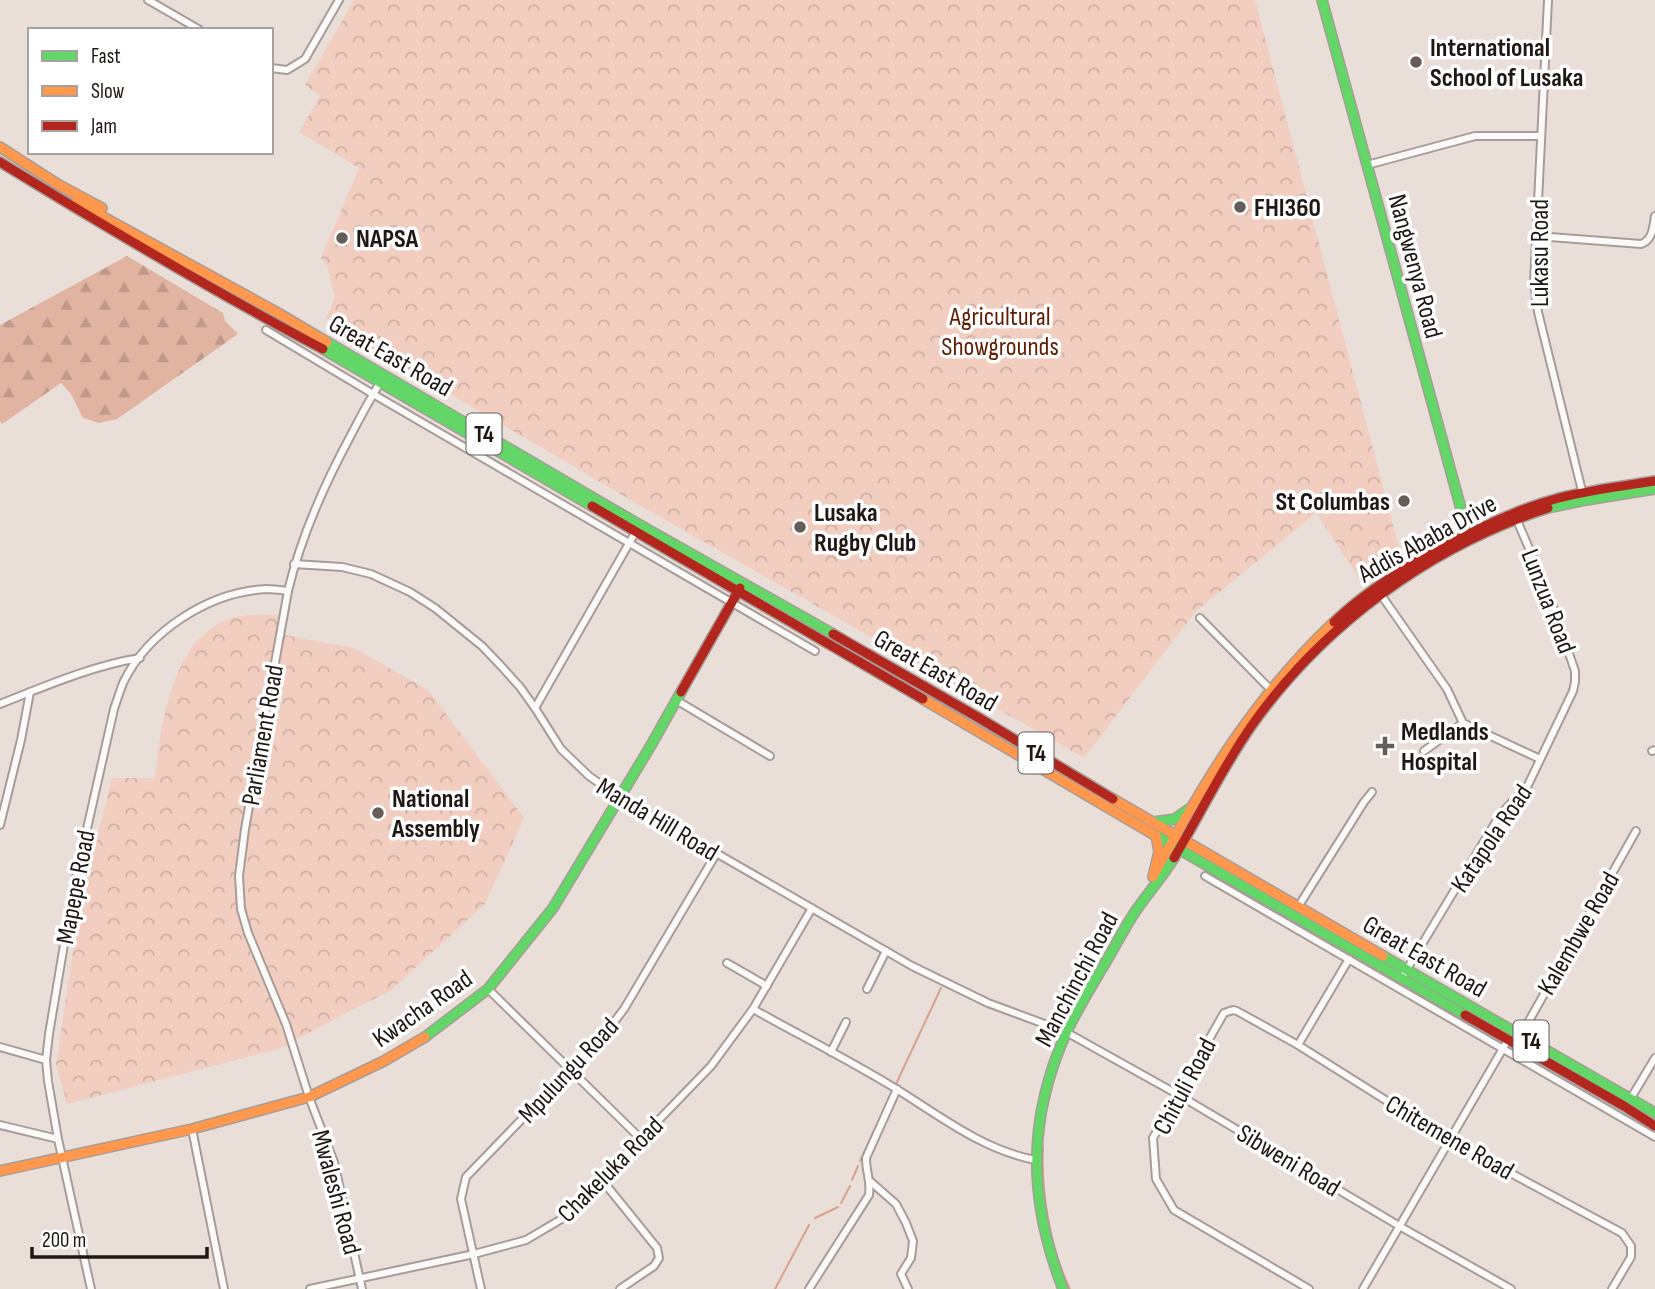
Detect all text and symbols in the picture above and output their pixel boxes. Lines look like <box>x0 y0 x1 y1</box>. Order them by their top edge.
legend <box>28 28 273 154</box>
place label: International School of Lusaka <box>1430 33 1583 94</box>
text: Fast <box>91 44 121 69</box>
marker: International School of Lusaka <box>1408 54 1424 70</box>
text: Slow <box>91 79 125 104</box>
text: Jam <box>90 114 117 139</box>
street label: Nangwenya Road <box>1380 191 1449 342</box>
place label: FHI360 <box>1254 193 1321 224</box>
marker: FHI360 <box>1232 199 1248 215</box>
street label: Lukasu Road <box>1525 199 1556 307</box>
place label: NAPSA <box>356 224 419 255</box>
marker: NAPSA <box>334 230 350 246</box>
park label: Agricultural Showgrounds <box>941 302 1059 363</box>
street label: Great East Road <box>323 308 458 404</box>
road number: T4 <box>466 414 502 454</box>
place label: St Columbas <box>1275 487 1390 518</box>
street label: Addis Ababa Drive <box>1352 489 1502 591</box>
marker: St Columbas <box>1396 493 1412 509</box>
place label: Lusaka Rugby Club <box>814 498 916 559</box>
marker: Lusaka Rugby Club <box>792 519 808 535</box>
street label: Lunzua Road <box>1514 545 1582 658</box>
street label: Great East Road <box>868 623 1003 719</box>
street label: Parliament Road <box>236 663 291 808</box>
place label: Medlands Hospital <box>1401 717 1489 778</box>
road number: T4 <box>1018 732 1054 774</box>
marker: Medlands Hospital <box>1375 736 1395 756</box>
street label: Manda Hill Road <box>591 772 724 869</box>
street label: Katapola Road <box>1445 779 1540 899</box>
place label: National Assembly <box>391 784 480 845</box>
marker: National Assembly <box>370 805 386 821</box>
street label: Mapepe Road <box>50 828 103 947</box>
street label: Kalembwe Road <box>1532 867 1627 1001</box>
street label: Manchinchi Road <box>1029 907 1126 1052</box>
street label: Great East Road <box>1357 909 1492 1005</box>
street label: Kwacha Road <box>367 964 479 1055</box>
street label: Mpulungu Road <box>513 1012 626 1130</box>
road number: T4 <box>1514 1021 1548 1062</box>
street label: Chituli Road <box>1147 1033 1224 1140</box>
street label: Chitemene Road <box>1380 1089 1519 1187</box>
street label: Chakeluka Road <box>552 1111 670 1229</box>
street label: Sibweni Road <box>1231 1118 1345 1204</box>
street label: Mwaleshi Road <box>304 1127 367 1258</box>
scale bar <box>32 1216 206 1260</box>
text: 200 m <box>42 1228 86 1253</box>

